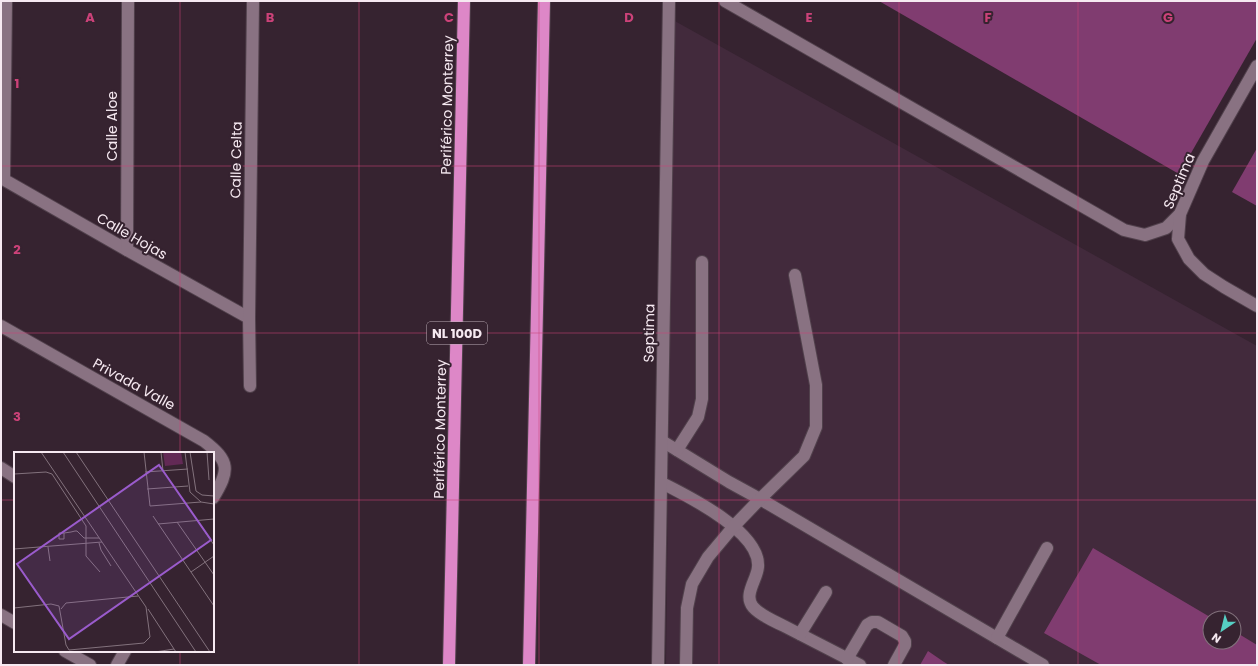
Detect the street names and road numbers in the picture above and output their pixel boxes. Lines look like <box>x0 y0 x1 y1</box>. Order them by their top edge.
street label: Periférico Monterrey <box>436 35 458 175</box>
street label: Calle Aloe <box>102 91 122 161</box>
street label: Calle Celta <box>225 121 247 199</box>
street label: Septima <box>1158 150 1200 212</box>
street label: Calle Hojas <box>93 208 171 264</box>
street label: Septima <box>638 303 660 363</box>
road number: NL 100D <box>427 322 487 344</box>
street label: Privada Valle <box>89 353 179 415</box>
street label: Periférico Monterrey <box>429 359 451 499</box>

